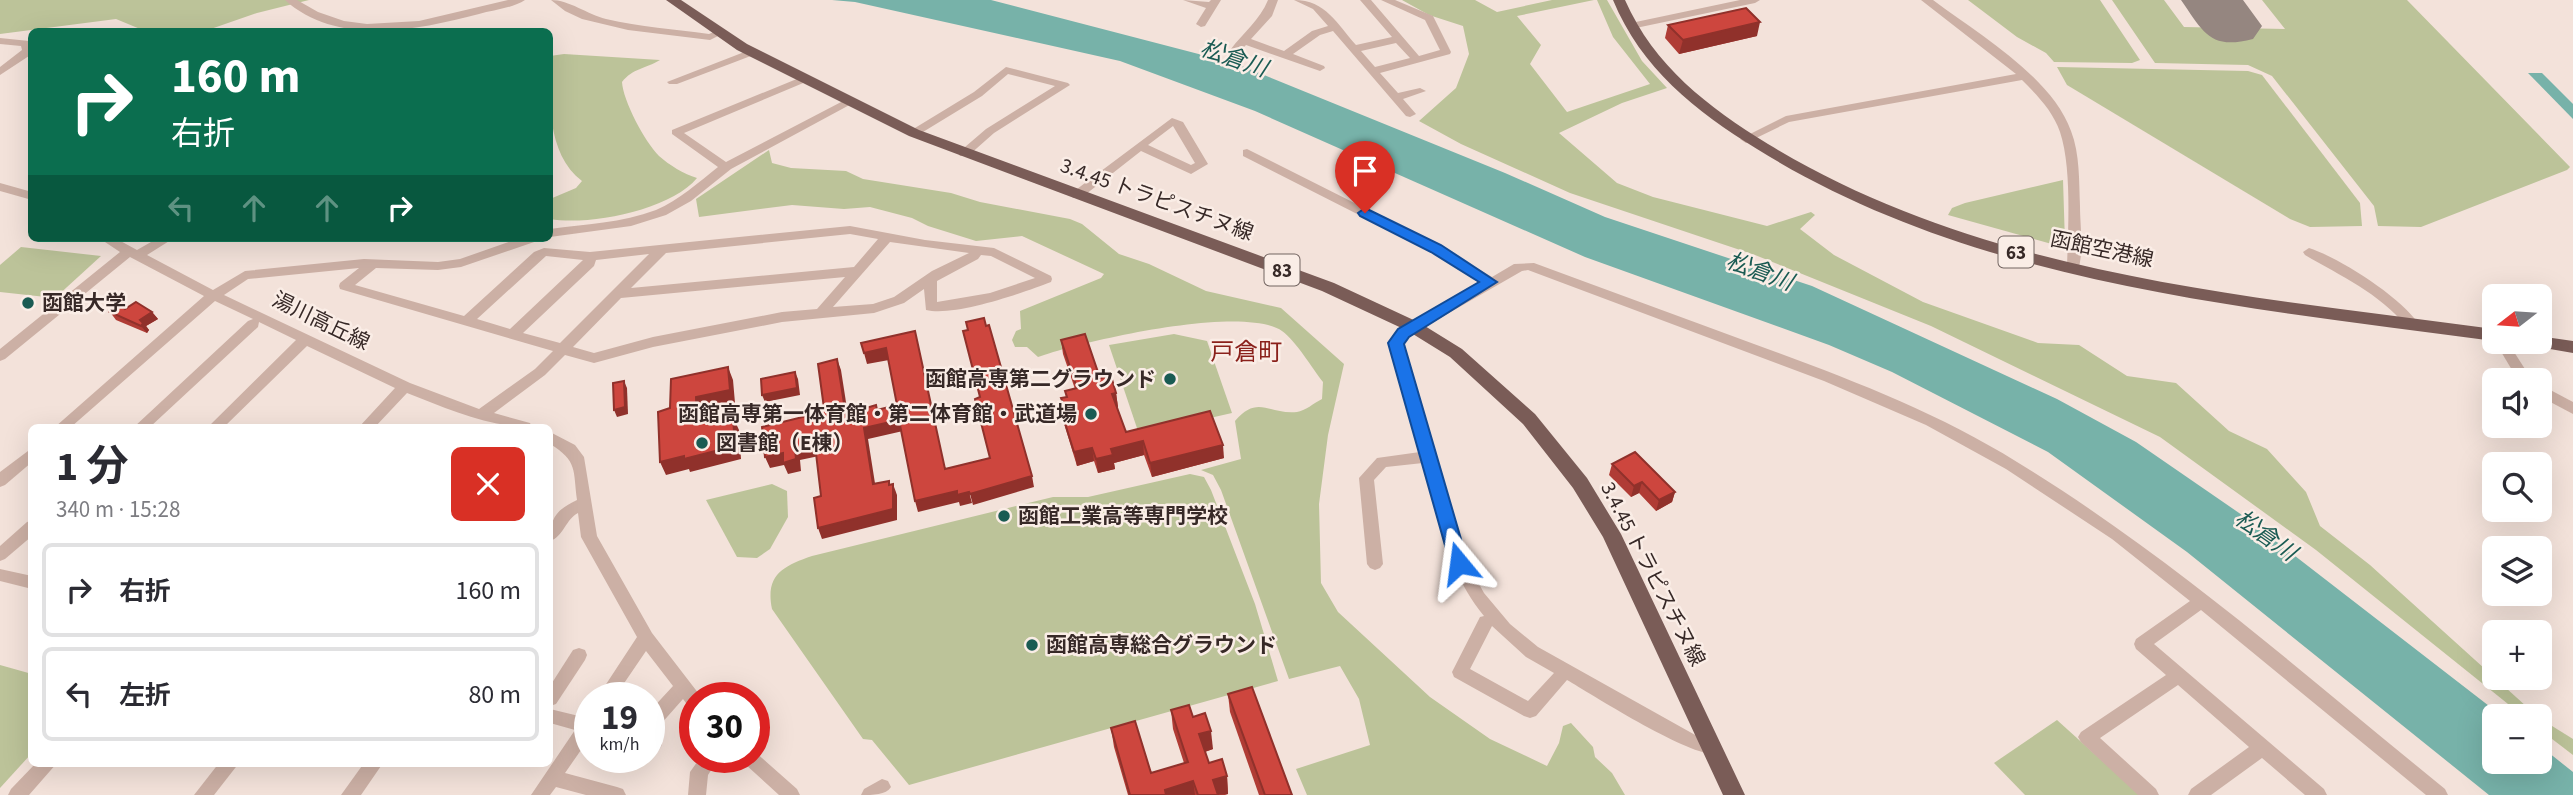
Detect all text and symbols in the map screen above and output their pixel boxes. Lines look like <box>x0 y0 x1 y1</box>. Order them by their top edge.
water label: 松倉川 <box>1196 32 1275 86</box>
text: 160 m <box>171 42 300 112</box>
icon: right <box>56 56 147 147</box>
text: 右折 <box>171 111 235 157</box>
pin <box>1335 141 1395 213</box>
street label: 3.4.45 トラピスチヌ線 <box>1056 150 1258 248</box>
icon: arrive <box>1346 152 1384 190</box>
icon: left <box>162 189 200 227</box>
icon: ahead <box>235 189 273 227</box>
icon: ahead <box>308 189 346 227</box>
icon: right <box>381 189 419 227</box>
street label: 函館空港線 <box>2048 223 2156 275</box>
road number: 63 <box>1998 236 2034 268</box>
water label: 松倉川 <box>1722 244 1801 300</box>
road number: 83 <box>1264 254 1300 286</box>
north arrow <box>2482 284 2552 354</box>
map controls <box>2482 284 2552 774</box>
street label: 湯川高丘線 <box>267 285 375 357</box>
place label: 函館大学 <box>42 288 126 318</box>
marker: 函館大学 <box>20 295 36 311</box>
district label: 戸倉町 <box>1210 335 1282 370</box>
place label: 函館高専第二グラウンド <box>925 364 1156 394</box>
button: sound <box>2482 368 2552 438</box>
marker: 函館高専第二グラウンド <box>1162 371 1178 387</box>
place label: 函館高専第一体育館・第二体育館・武道場 <box>678 399 1077 429</box>
marker: 函館高専第一体育館・第二体育館・武道場 <box>1083 406 1099 422</box>
place label: 図書館（E棟） <box>716 428 854 458</box>
marker: 図書館（E棟） <box>694 435 710 451</box>
text: 1 分 <box>56 437 129 497</box>
button: close <box>451 447 525 521</box>
button: search <box>2482 452 2552 522</box>
street label: 3.4.45 トラピスチヌ線 <box>1593 477 1713 671</box>
text: 340 m · 15:28 <box>56 493 180 526</box>
place label: 函館工業高等専門学校 <box>1018 501 1228 531</box>
water label: 松倉川 <box>2228 502 2306 570</box>
marker: 函館工業高等専門学校 <box>996 508 1012 524</box>
position arrow <box>1422 526 1496 600</box>
button: layers <box>2482 536 2552 606</box>
icon: right <box>60 571 98 609</box>
text: 160 m <box>455 572 521 609</box>
text: 右折 <box>119 573 171 610</box>
button: + <box>2482 620 2552 690</box>
place label: 函館高専総合グラウンド <box>1046 630 1277 660</box>
marker: 函館高専総合グラウンド <box>1024 637 1040 653</box>
icon: left <box>60 675 98 713</box>
text: 80 m <box>468 676 521 713</box>
text: 左折 <box>119 677 171 714</box>
speed limit sign: 30 <box>679 682 770 773</box>
text: 19 <box>601 693 638 743</box>
button: − <box>2482 704 2552 774</box>
text: km/h <box>600 732 639 757</box>

